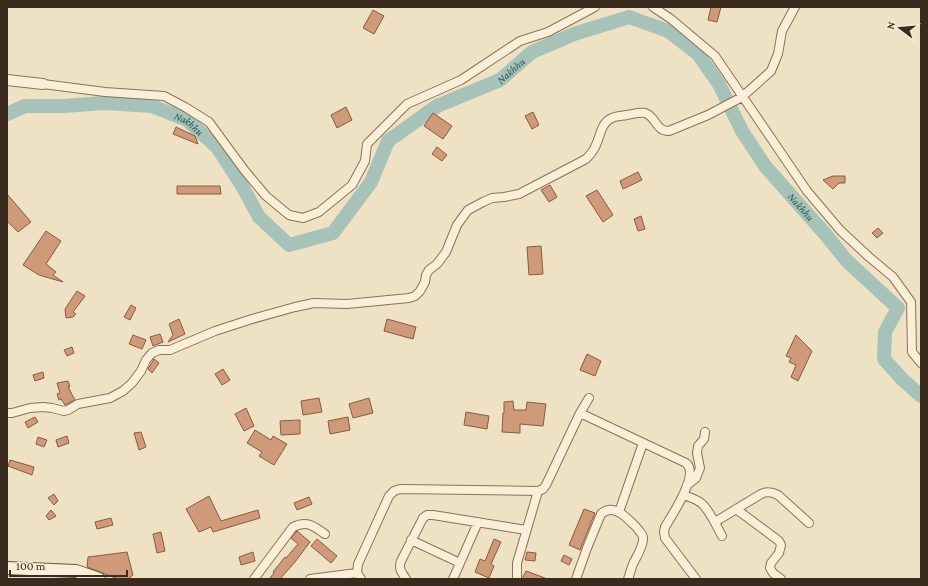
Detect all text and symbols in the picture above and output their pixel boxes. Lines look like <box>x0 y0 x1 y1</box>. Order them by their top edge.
north arrow <box>880 8 920 48</box>
text: N <box>884 20 897 31</box>
water label: Nakhhu <box>494 55 528 86</box>
water label: Nakhhu <box>172 110 206 138</box>
water label: Nakhhu <box>786 190 817 224</box>
scale bar <box>10 552 127 578</box>
text: 100 m <box>16 559 46 573</box>

